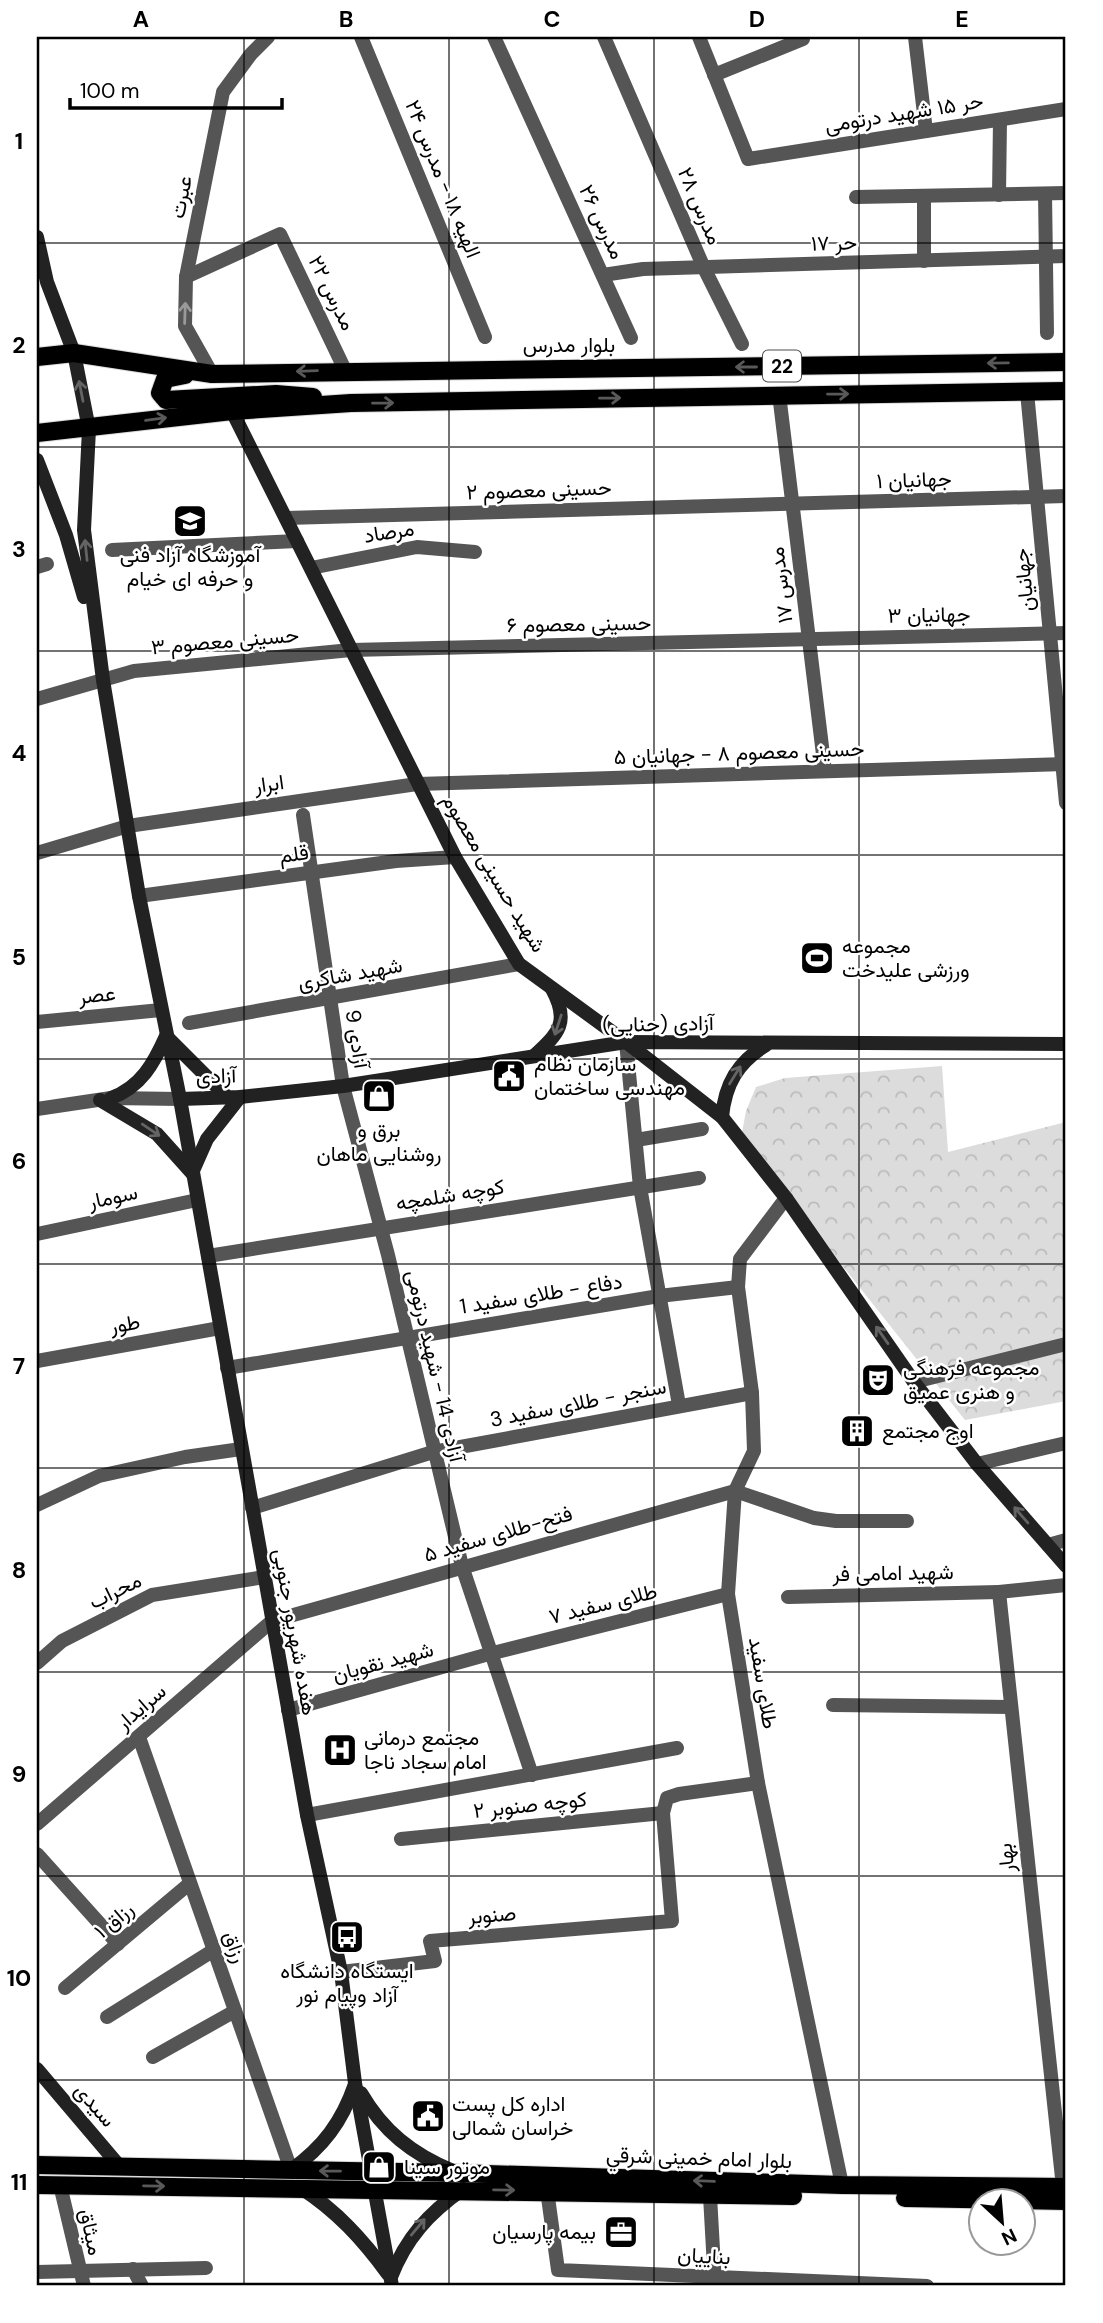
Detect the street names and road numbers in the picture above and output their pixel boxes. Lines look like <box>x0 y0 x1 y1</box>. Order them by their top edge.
street label: حر ۱۵ شهید درتومی <box>823 87 985 139</box>
street label: الهیه ۱۸ - مدرس ۲۴ <box>399 96 487 262</box>
street label: مدرس ۲۸ <box>671 163 729 249</box>
street label: عبرت <box>163 173 199 221</box>
street label: مدرس ۲۶ <box>573 180 631 264</box>
street label: حر ۱۷ <box>810 228 858 258</box>
street label: مدرس ۲۲ <box>302 251 362 335</box>
street label: بلوار مدرس <box>523 331 615 359</box>
road number: 22 <box>763 350 801 382</box>
street label: جهانیان ۱ <box>876 465 952 495</box>
street label: حسینی معصوم ۲ <box>466 473 612 507</box>
street label: مرصاد <box>362 514 416 550</box>
street label: مدرس ۱۷ <box>762 545 800 625</box>
street label: جهانیان <box>1007 547 1041 613</box>
street label: جهانیان ۳ <box>887 600 971 630</box>
street label: حسینی معصوم ۶ <box>506 609 652 639</box>
street label: حسینی معصوم ۳ <box>150 621 300 661</box>
street label: حسینی معصوم ۸ - جهانیان ۵ <box>613 735 865 771</box>
street label: ابرار <box>251 768 286 800</box>
street label: شهید حسینی معصوم <box>436 789 552 957</box>
street label: قلم <box>277 838 311 870</box>
street label: شهید شاکری <box>296 951 404 997</box>
street label: عصر <box>76 979 117 1011</box>
street label: آزادی 9 <box>339 1008 376 1072</box>
street label: آزادی (حنایی) <box>602 1009 716 1039</box>
street label: آزادی <box>195 1061 239 1091</box>
street label: کوچه شلمچه <box>394 1173 506 1217</box>
street label: سومار <box>85 1178 140 1216</box>
street label: آزادی 14 - شهید درتومی <box>399 1267 471 1467</box>
street label: دفاع - طلای سفید 1 <box>458 1267 624 1321</box>
street label: طور <box>107 1308 142 1341</box>
street label: سنجر - طلای سفید 3 <box>487 1372 669 1434</box>
street label: فتح-طلای سفید ۵ <box>420 1499 576 1569</box>
street label: هفده شهریور جنوبی <box>267 1546 323 1718</box>
street label: شهید امامی فر <box>831 1558 954 1588</box>
street label: محراب <box>84 1566 146 1616</box>
street label: طلای سفید ۷ <box>546 1577 660 1631</box>
street label: شهید نقویان <box>329 1635 437 1689</box>
street label: طلای سفید <box>742 1635 784 1731</box>
street label: سرایدار <box>109 1677 172 1737</box>
street label: کوچه صنوبر ۲ <box>472 1785 588 1825</box>
street label: بهار <box>991 1842 1022 1875</box>
street label: رزاق ۱ <box>88 1895 140 1945</box>
street label: صنوبر <box>466 1899 517 1931</box>
street label: رزاق <box>216 1927 254 1967</box>
street label: سیدی <box>68 2077 122 2133</box>
street label: بلوار امام خمینی شرقي <box>605 2141 792 2178</box>
street label: میثاق <box>72 2206 110 2258</box>
street label: بناییان <box>677 2241 731 2271</box>

